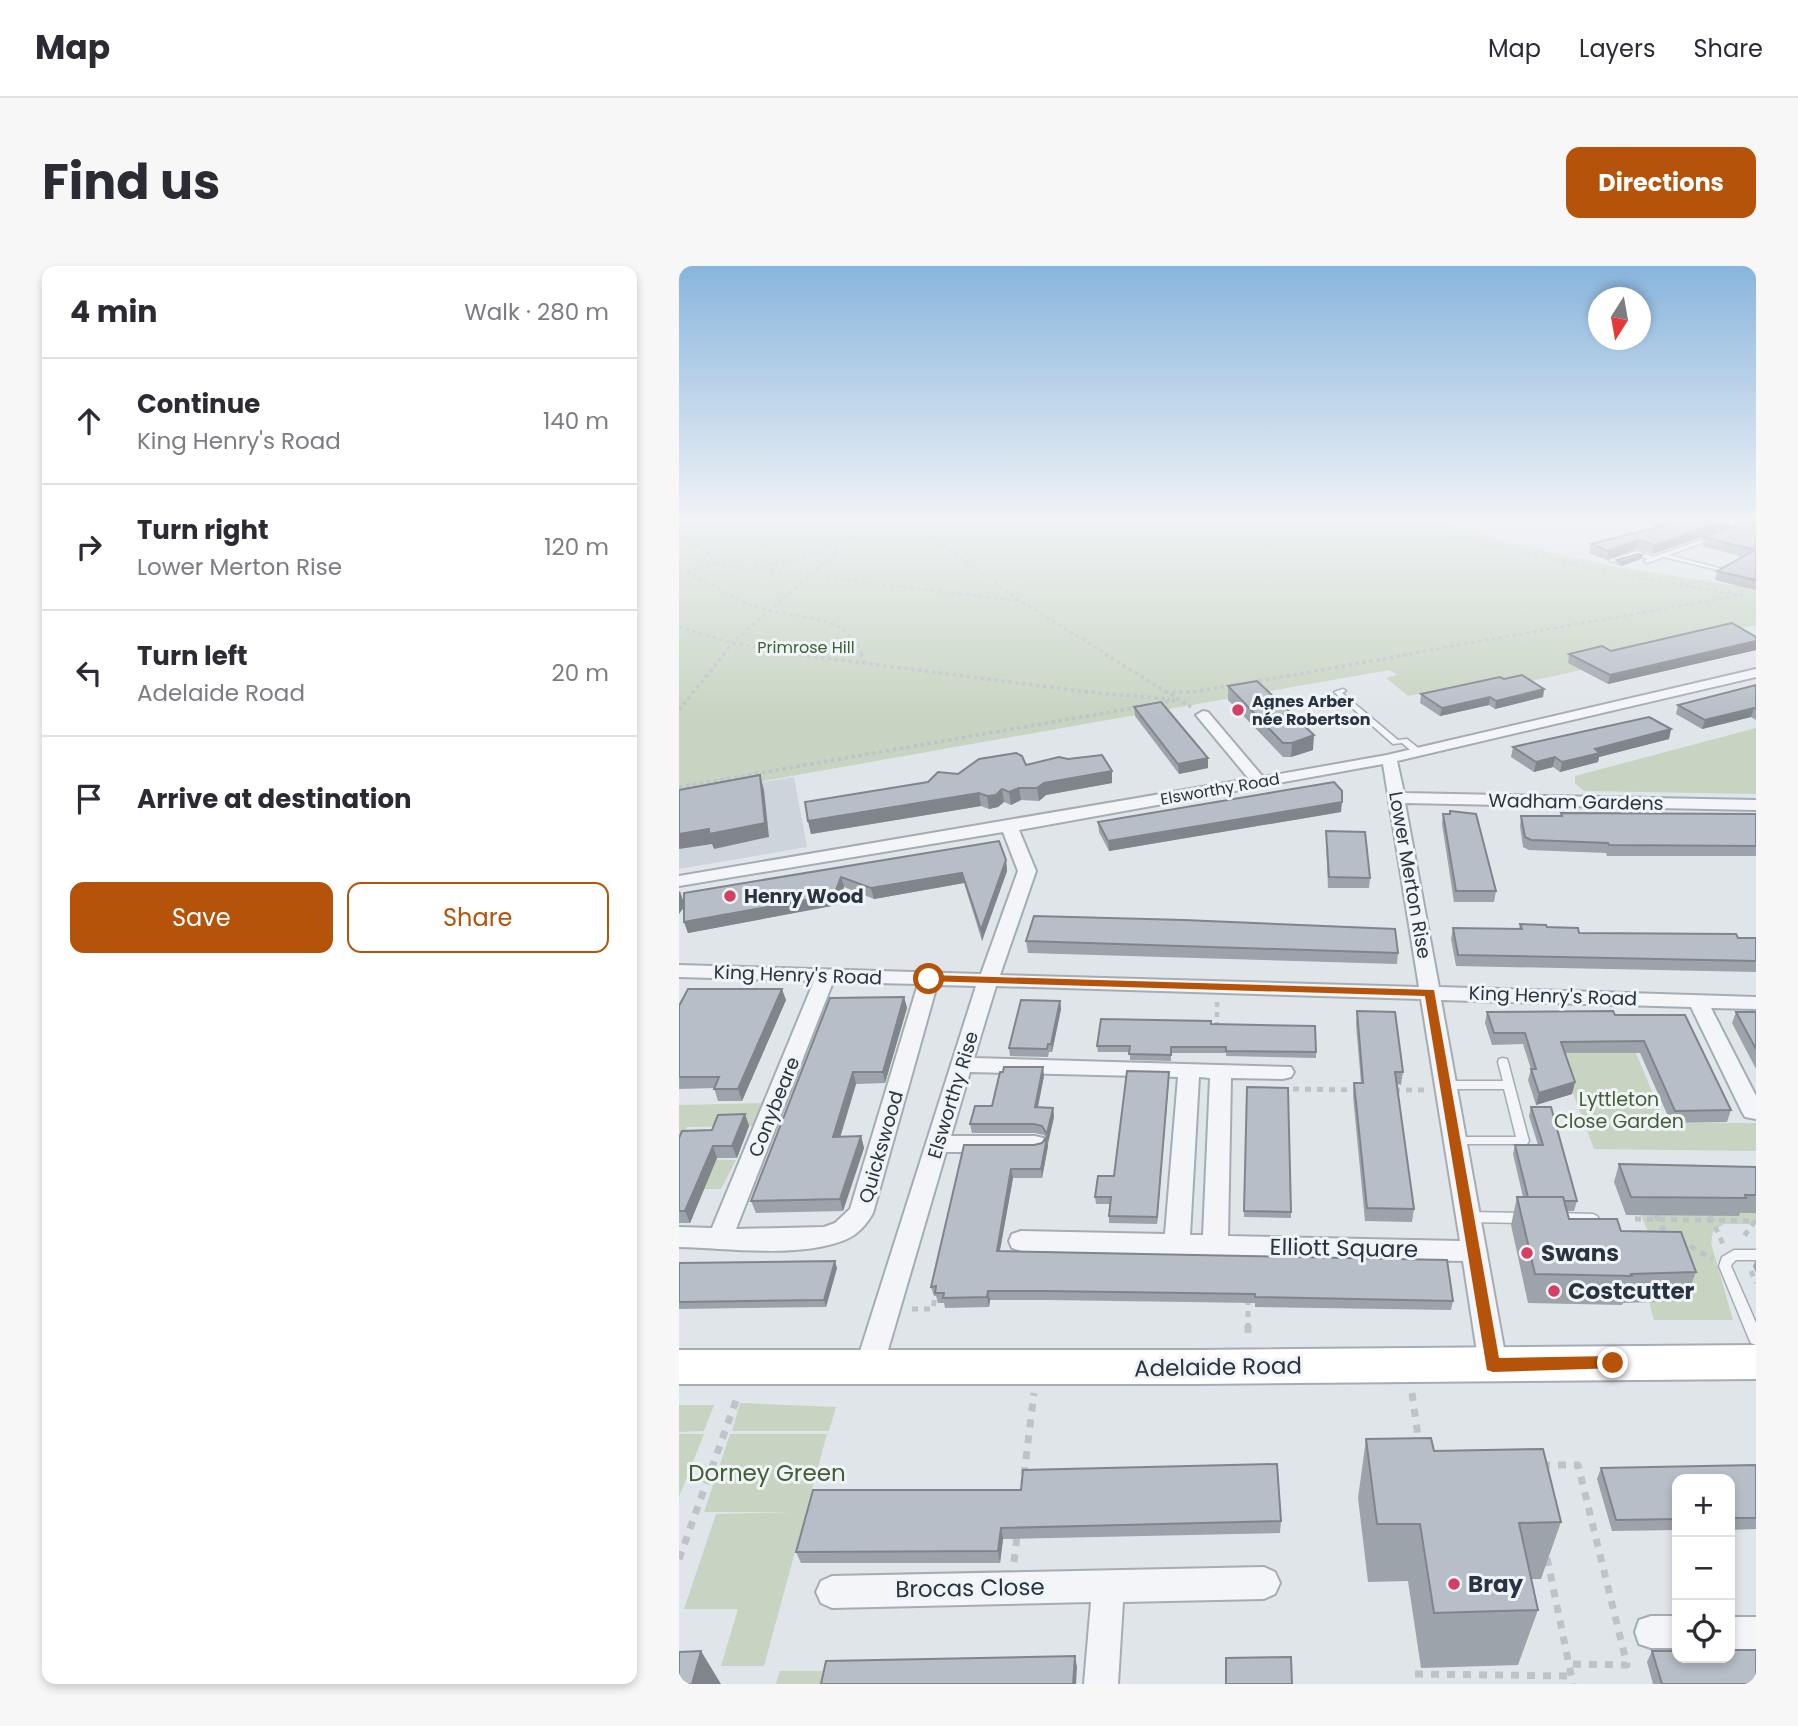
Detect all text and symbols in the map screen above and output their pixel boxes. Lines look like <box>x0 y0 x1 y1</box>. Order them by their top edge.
text: Map <box>35 24 110 71</box>
text: Map <box>1488 32 1541 65</box>
text: Layers <box>1579 32 1655 65</box>
text: Share <box>1693 32 1763 65</box>
button: Directions <box>1566 147 1756 218</box>
text: Find us <box>42 148 220 216</box>
north arrow <box>1588 287 1651 350</box>
text: 4 min <box>70 290 158 333</box>
text: Walk · 280 m <box>464 296 609 328</box>
text: Continue <box>137 386 260 422</box>
icon: ahead <box>70 402 108 440</box>
text: 140 m <box>543 405 609 437</box>
text: King Henry's Road <box>137 425 341 457</box>
text: Turn right <box>137 512 269 548</box>
icon: right <box>70 528 108 566</box>
text: 120 m <box>544 531 609 563</box>
text: Lower Merton Rise <box>137 551 342 583</box>
park label: Primrose Hill <box>757 636 855 659</box>
text: Turn left <box>137 638 248 674</box>
icon: left <box>70 654 108 692</box>
text: 20 m <box>551 657 609 689</box>
text: Adelaide Road <box>137 677 305 709</box>
place label: Agnes Arber née Robertson <box>1252 690 1370 731</box>
marker: Agnes Arber née Robertson <box>1230 702 1246 718</box>
street label: Elsworthy Road <box>1159 767 1281 811</box>
icon: arrive <box>70 780 108 818</box>
text: Arrive at destination <box>137 781 412 817</box>
street label: Wadham Gardens <box>1488 787 1664 817</box>
street label: Lower Merton Rise <box>1382 789 1438 961</box>
button: Save <box>70 882 333 953</box>
button: Share <box>347 882 609 953</box>
place label: Henry Wood <box>744 883 864 910</box>
marker: Henry Wood <box>722 888 738 904</box>
street label: King Henry's Road <box>713 959 883 991</box>
route start <box>913 963 944 994</box>
street label: King Henry's Road <box>1468 980 1638 1012</box>
street label: Elsworthy Rise <box>921 1028 985 1162</box>
street label: Conybeare <box>742 1053 806 1161</box>
park label: Lyttleton Close Garden <box>1554 1086 1684 1135</box>
street label: Quickswood <box>852 1088 910 1206</box>
street label: Elliott Square <box>1269 1231 1419 1265</box>
place label: Swans <box>1541 1237 1619 1269</box>
marker: Swans <box>1519 1245 1535 1261</box>
place label: Costcutter <box>1568 1275 1695 1307</box>
marker: Costcutter <box>1546 1283 1562 1299</box>
route end <box>1597 1347 1628 1378</box>
street label: Adelaide Road <box>1134 1350 1302 1384</box>
park label: Dorney Green <box>688 1457 846 1489</box>
map controls <box>1672 1474 1735 1663</box>
button: + <box>1672 1474 1735 1537</box>
button: − <box>1672 1537 1735 1600</box>
place label: Bray <box>1468 1568 1524 1600</box>
street label: Brocas Close <box>895 1571 1045 1605</box>
marker: Bray <box>1446 1576 1462 1592</box>
button: locate <box>1672 1600 1735 1663</box>

